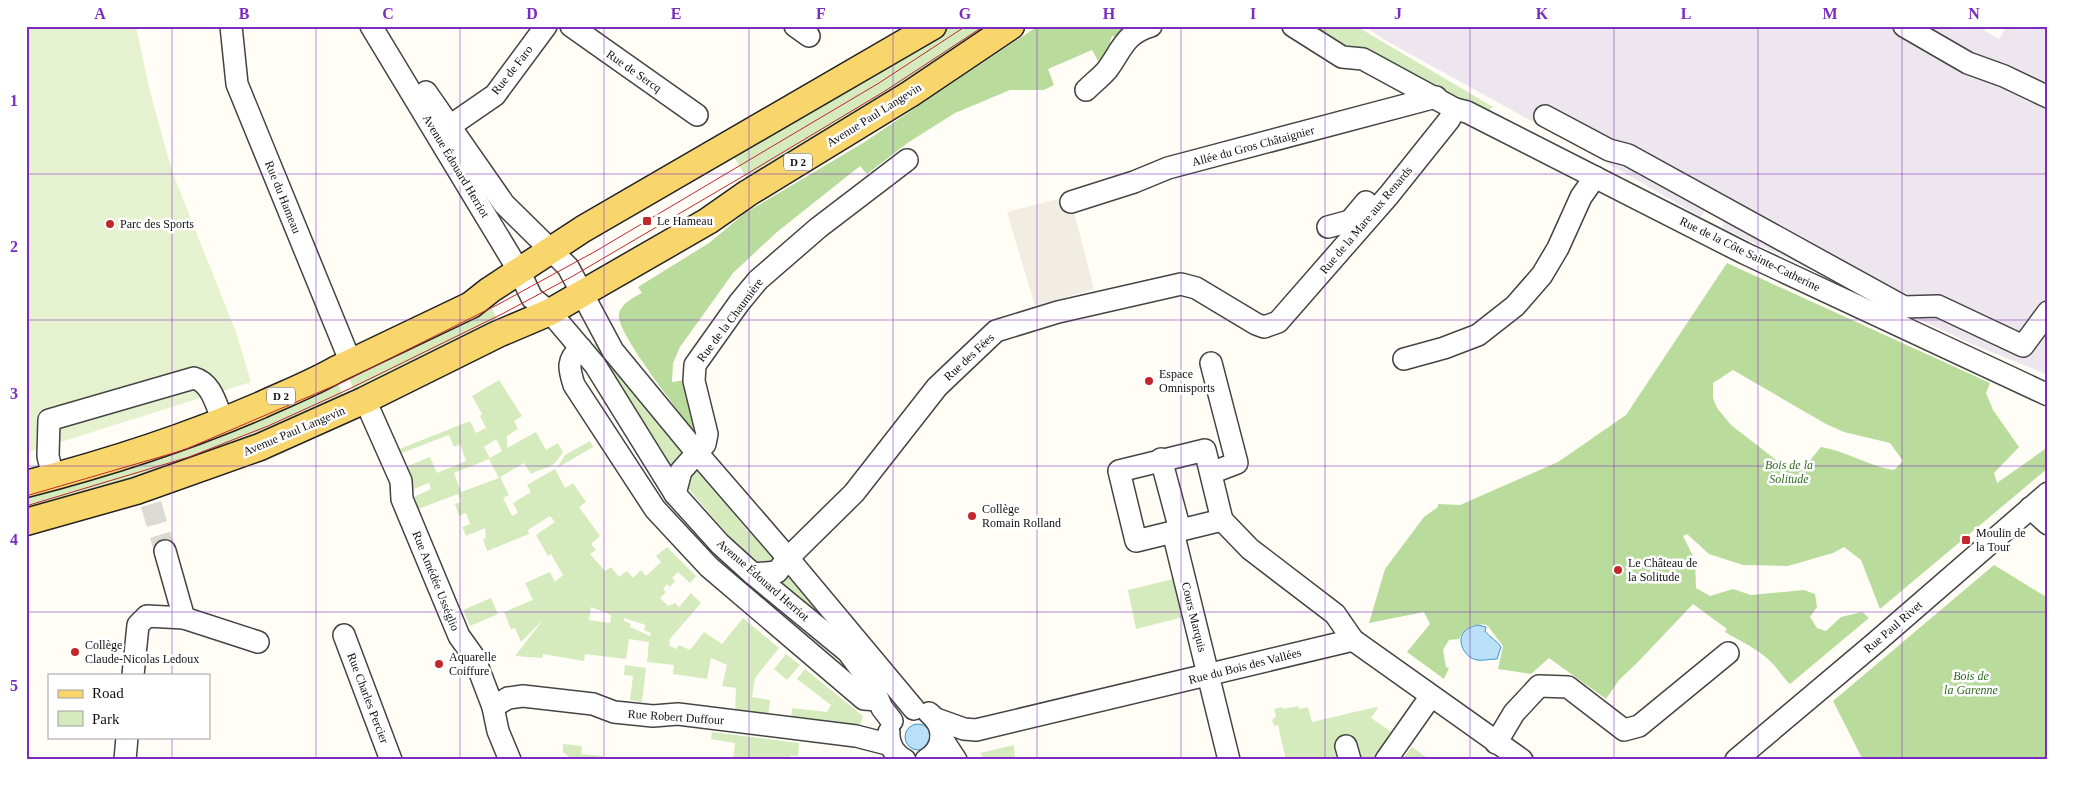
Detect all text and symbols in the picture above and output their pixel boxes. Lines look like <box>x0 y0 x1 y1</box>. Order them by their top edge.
text: A <box>94 5 106 22</box>
text: B <box>239 5 250 22</box>
text: C <box>382 5 394 22</box>
text: D <box>526 5 538 22</box>
text: E <box>671 5 681 22</box>
text: F <box>816 5 826 22</box>
text: G <box>959 5 972 22</box>
text: H <box>1103 5 1116 22</box>
text: I <box>1250 5 1256 22</box>
text: J <box>1394 5 1402 22</box>
text: K <box>1536 5 1549 22</box>
text: L <box>1681 5 1691 22</box>
text: M <box>1822 5 1838 22</box>
text: N <box>1968 5 1980 22</box>
street label: Rue de Faro <box>488 43 536 97</box>
street label: Rue de Sercq <box>604 47 664 95</box>
street label: Avenue Paul Langevin <box>824 80 924 150</box>
text: 1 <box>10 92 18 109</box>
street label: Avenue Édouard Herriot <box>420 112 493 221</box>
street label: Allée du Gros Châtaignier <box>1190 123 1316 169</box>
road number: D 2 <box>784 154 812 170</box>
street label: Rue du Hameau <box>262 159 304 235</box>
street label: Rue de la Mare aux Renards <box>1317 163 1415 277</box>
place label: Le Hameau <box>657 214 713 228</box>
street label: Rue de la Côte Sainte-Catherine <box>1677 214 1823 294</box>
marker: Le Hameau <box>641 215 653 227</box>
place label: Parc des Sports <box>120 217 194 231</box>
marker: Parc des Sports <box>104 218 116 230</box>
text: 2 <box>10 238 18 255</box>
street label: Rue de la Chaumière <box>694 275 766 365</box>
street label: Rue des Fées <box>941 330 997 384</box>
place label: Espace Omnisports <box>1159 367 1215 395</box>
marker: Espace Omnisports <box>1143 375 1155 387</box>
text: 3 <box>10 385 18 402</box>
road number: D 2 <box>267 388 295 404</box>
street label: Avenue Paul Langevin <box>241 403 347 459</box>
park label: Bois de la Solitude <box>1765 458 1813 486</box>
place label: Collège Romain Rolland <box>982 502 1061 530</box>
marker: Collège Romain Rolland <box>966 510 978 522</box>
place label: Moulin de la Tour <box>1976 526 2026 554</box>
street label: Rue Amédée Usséglio <box>410 529 462 633</box>
text: 4 <box>10 531 18 548</box>
marker: Moulin de la Tour <box>1960 534 1972 546</box>
street label: Avenue Édouard Herriot <box>714 536 813 624</box>
place label: Le Château de la Solitude <box>1628 556 1697 584</box>
marker: Le Château de la Solitude <box>1612 564 1624 576</box>
street label: Cours Marquis <box>1179 581 1210 654</box>
street label: Rue Paul Rivet <box>1861 597 1926 656</box>
place label: Collège Claude-Nicolas Ledoux <box>85 638 199 666</box>
street label: Rue du Bois des Vallées <box>1187 645 1303 687</box>
marker: Collège Claude-Nicolas Ledoux <box>69 646 81 658</box>
place label: Aquarelle Coiffure <box>449 650 496 678</box>
street label: Rue Charles Percier <box>344 651 392 745</box>
marker: Aquarelle Coiffure <box>433 658 445 670</box>
park label: Bois de la Garenne <box>1944 669 1999 697</box>
legend <box>48 674 210 738</box>
text: 5 <box>10 677 18 694</box>
text: Road <box>92 685 124 701</box>
street label: Rue Robert Duffour <box>627 707 725 727</box>
text: Park <box>92 711 120 727</box>

